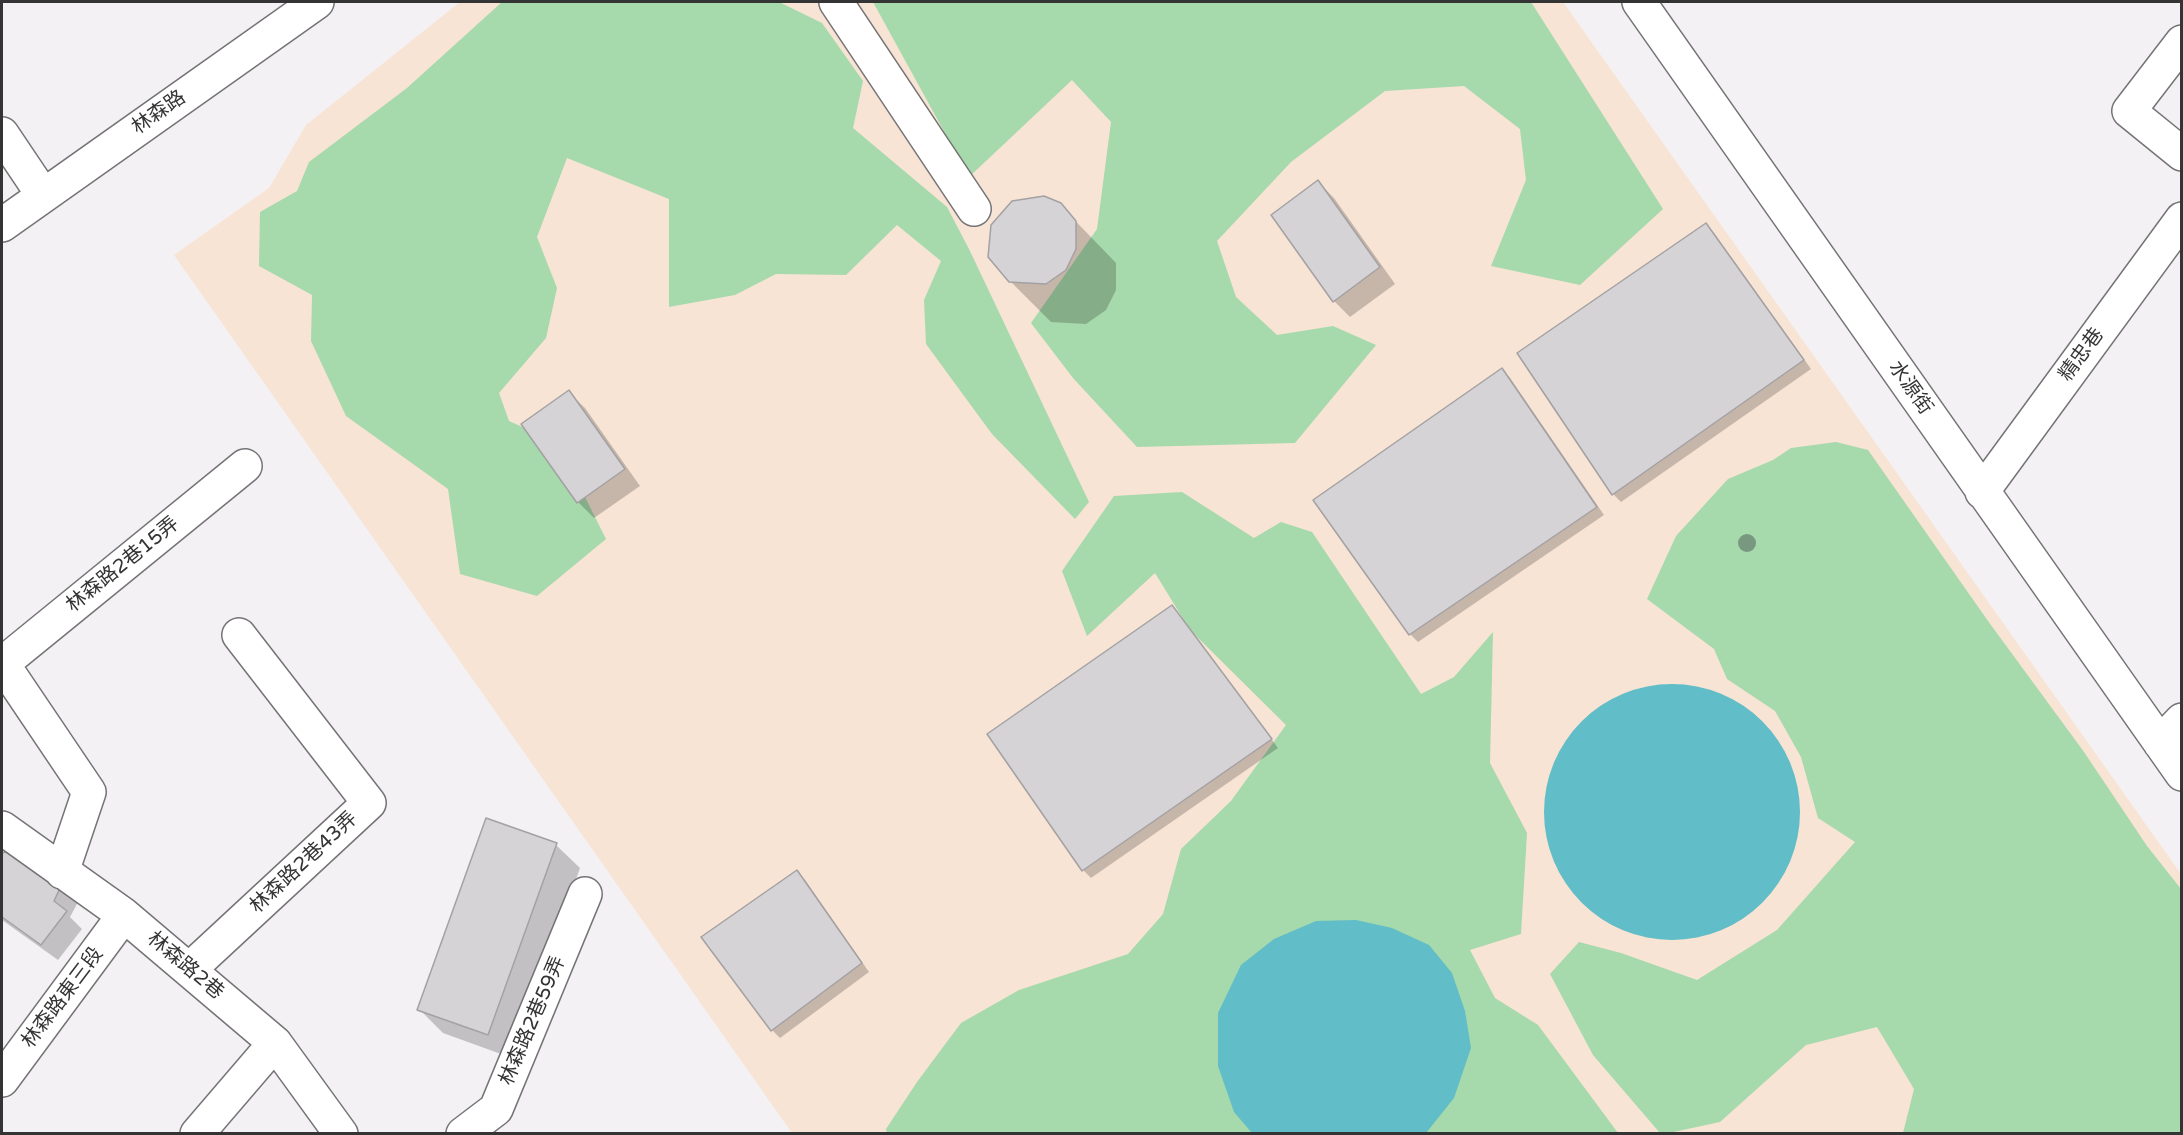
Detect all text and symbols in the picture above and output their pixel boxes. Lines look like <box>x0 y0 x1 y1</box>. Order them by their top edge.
street label: 林森路 <box>128 86 190 140</box>
street label: 精忠巷 <box>2055 324 2109 386</box>
street label: 水源街 <box>1883 357 1937 419</box>
street label: 林森路2巷15弄 <box>62 512 184 618</box>
street label: 林森路2巷43弄 <box>245 807 363 919</box>
street label: 林森路2巷 <box>142 927 228 1005</box>
street label: 林森路東三段 <box>17 943 109 1053</box>
street label: 林森路2巷59弄 <box>495 953 571 1089</box>

